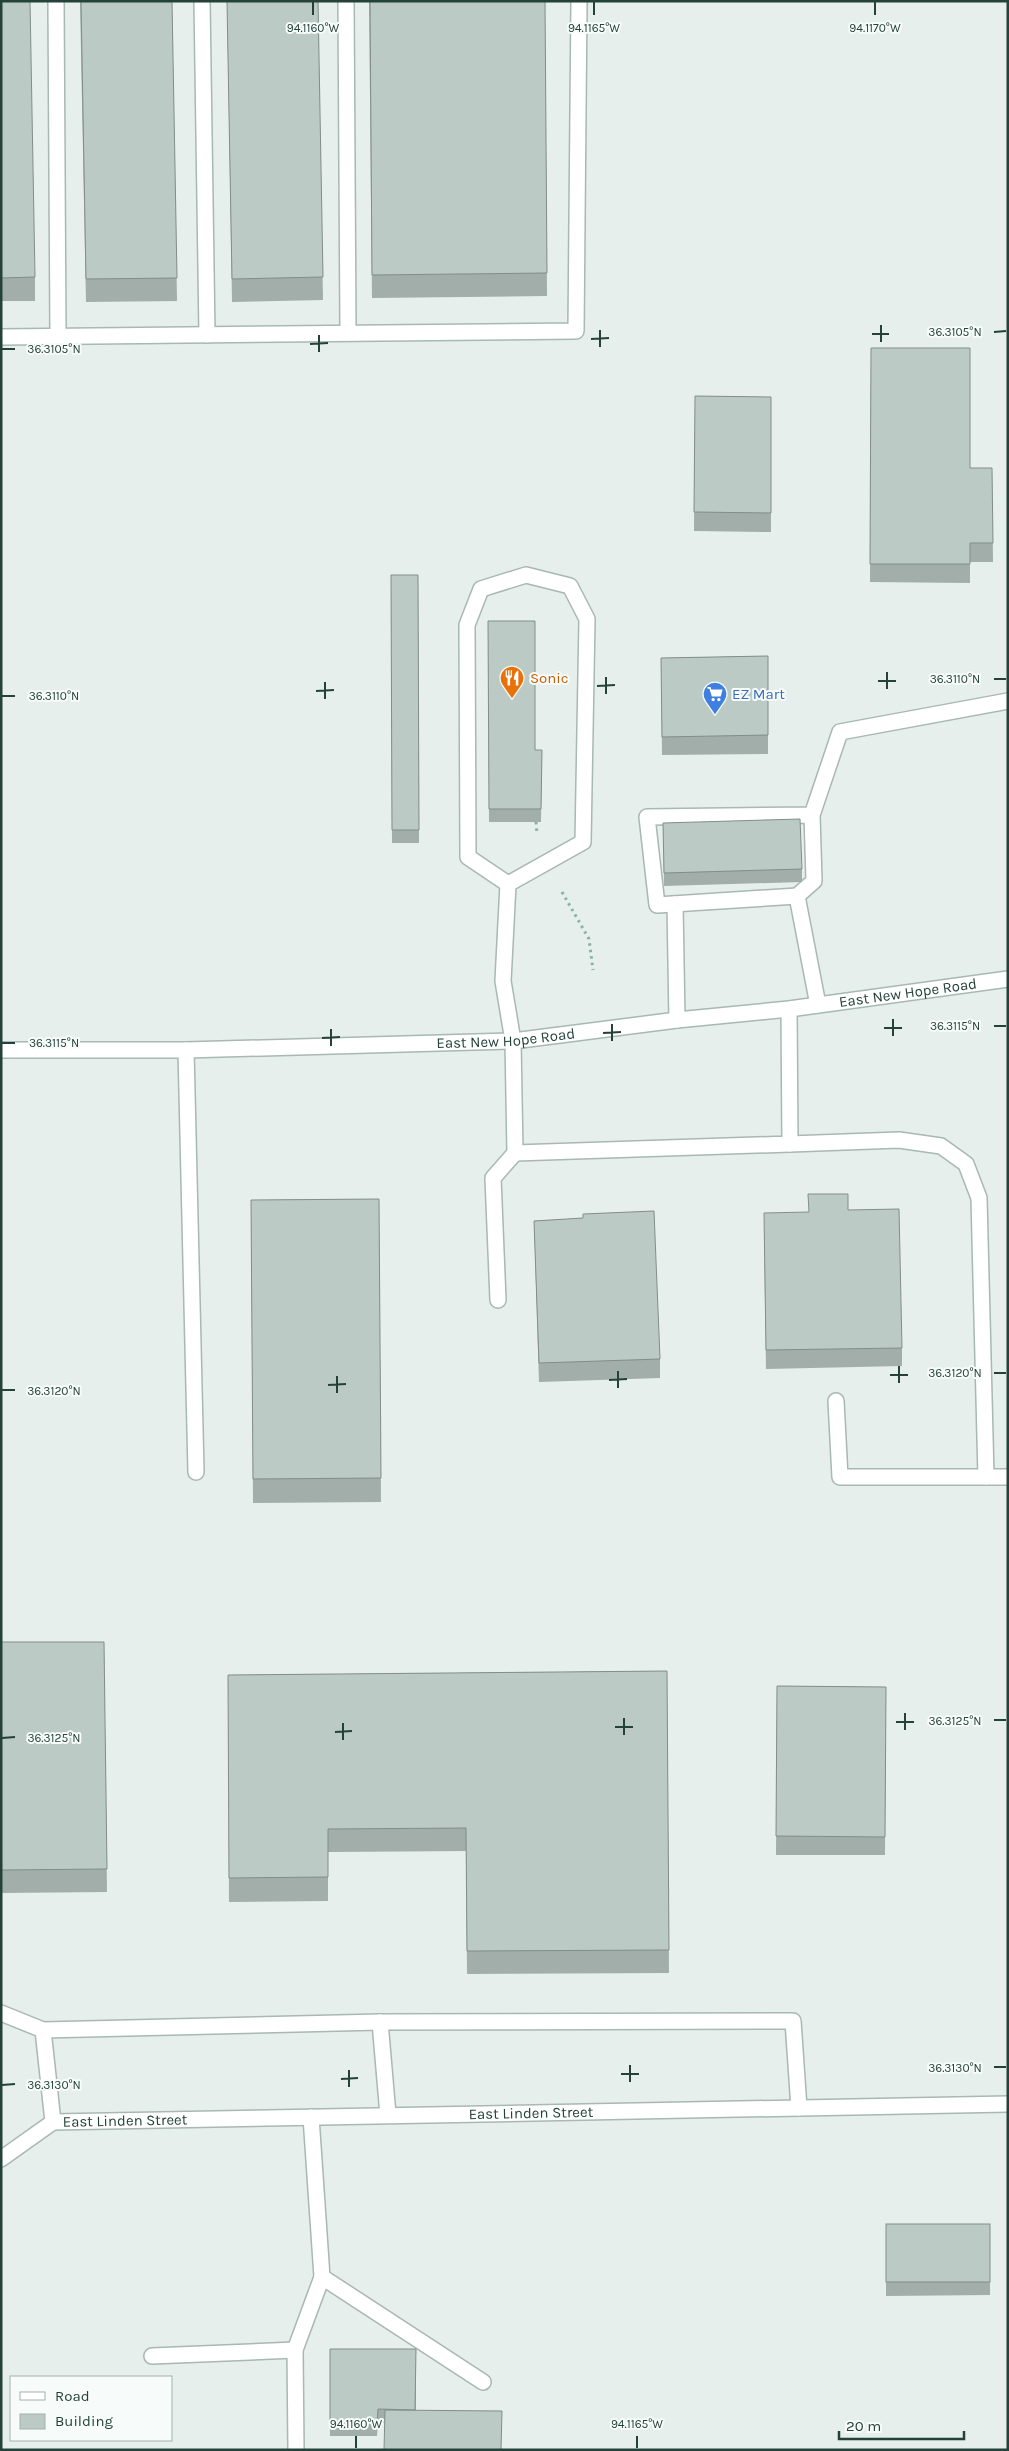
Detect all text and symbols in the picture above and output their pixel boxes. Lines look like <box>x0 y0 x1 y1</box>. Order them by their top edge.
text: 94.1160°W <box>287 21 340 35</box>
text: 94.1165°W <box>568 21 620 35</box>
text: 94.1170°W <box>849 21 901 35</box>
text: 36.3105°N <box>928 325 982 339</box>
text: 36.3105°N <box>27 342 81 356</box>
restaurant icon: Sonic <box>499 665 525 699</box>
place label: Sonic <box>530 669 569 687</box>
text: 36.3110°N <box>930 672 980 686</box>
supermarket icon: EZ Mart <box>702 681 728 715</box>
place label: EZ Mart <box>732 685 785 703</box>
text: 36.3110°N <box>29 689 79 703</box>
street label: East New Hope Road <box>838 974 978 1011</box>
text: 36.3115°N <box>930 1019 980 1033</box>
street label: East New Hope Road <box>436 1024 576 1052</box>
text: 36.3115°N <box>29 1036 79 1050</box>
text: 36.3120°N <box>928 1366 982 1380</box>
text: 36.3120°N <box>27 1384 81 1398</box>
text: 36.3125°N <box>928 1714 982 1728</box>
text: 36.3125°N <box>27 1731 81 1745</box>
text: 36.3130°N <box>928 2061 982 2075</box>
text: 36.3130°N <box>27 2078 81 2092</box>
street label: East Linden Street <box>468 2103 594 2123</box>
street label: East Linden Street <box>62 2110 188 2131</box>
legend <box>10 2376 172 2441</box>
text: Road <box>55 2387 90 2405</box>
scale bar <box>839 2408 964 2440</box>
text: Building <box>55 2412 113 2430</box>
text: 94.1160°W <box>330 2417 383 2431</box>
text: 94.1165°W <box>611 2417 663 2431</box>
text: 20 m <box>846 2417 881 2435</box>

